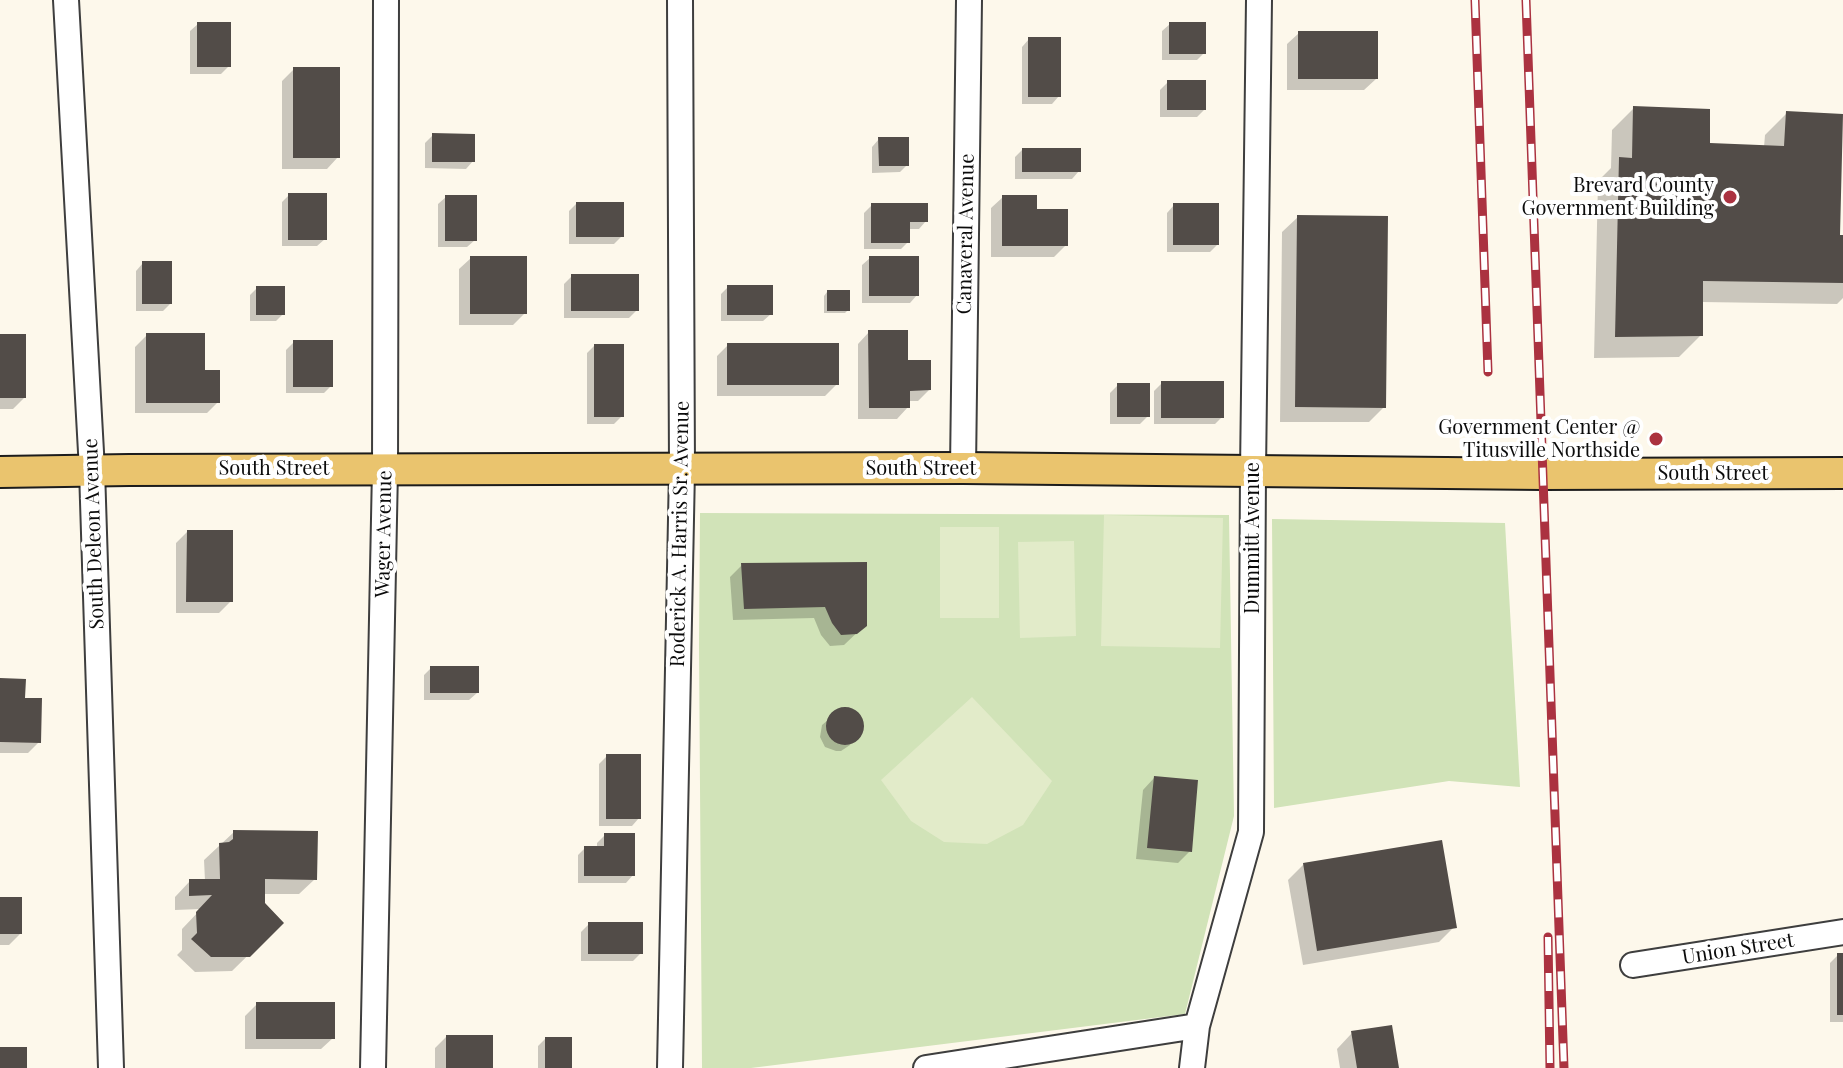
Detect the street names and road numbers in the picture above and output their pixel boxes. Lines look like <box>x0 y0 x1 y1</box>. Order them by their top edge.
street label: Canaveral Avenue <box>953 153 979 315</box>
street label: Roderick A. Harris Sr. Avenue <box>666 401 694 667</box>
street label: South Deleon Avenue <box>79 438 109 630</box>
street label: South Street <box>219 457 329 481</box>
street label: South Street <box>866 457 976 481</box>
street label: Dummitt Avenue <box>1241 462 1265 614</box>
street label: South Street <box>1658 462 1768 486</box>
street label: Wager Avenue <box>371 470 397 598</box>
street label: Union Street <box>1680 928 1796 970</box>

